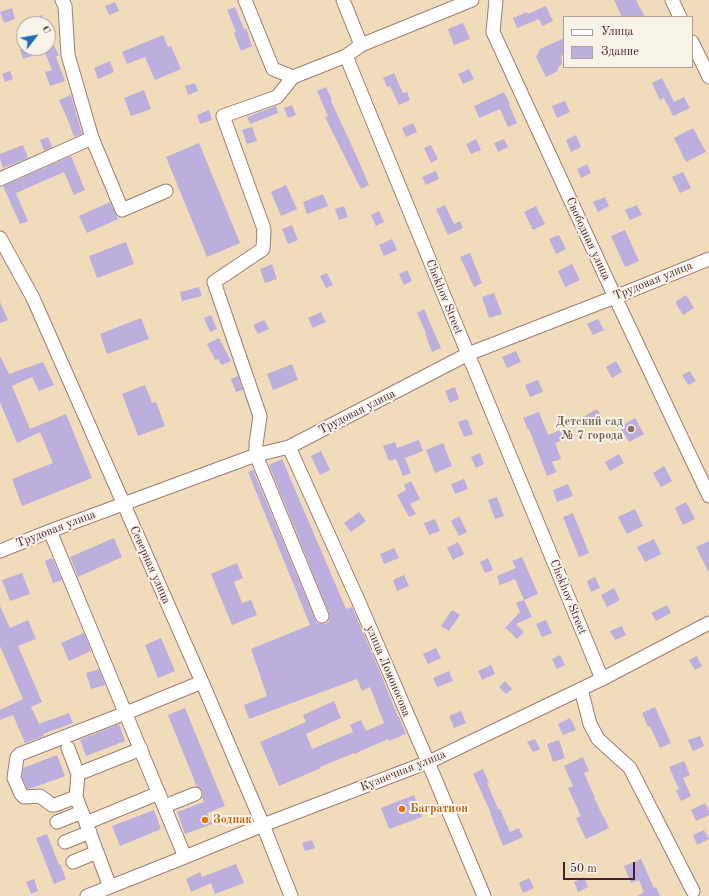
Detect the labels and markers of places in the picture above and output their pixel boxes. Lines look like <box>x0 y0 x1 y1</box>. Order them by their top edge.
place label: Детский сад № 7 города <box>556 415 623 443</box>
marker: Детский сад № 7 города <box>626 424 636 434</box>
place label: Багратион <box>410 802 468 816</box>
marker: Багратион <box>397 804 407 814</box>
place label: Зодиак <box>213 813 252 827</box>
marker: Зодиак <box>200 815 210 825</box>

